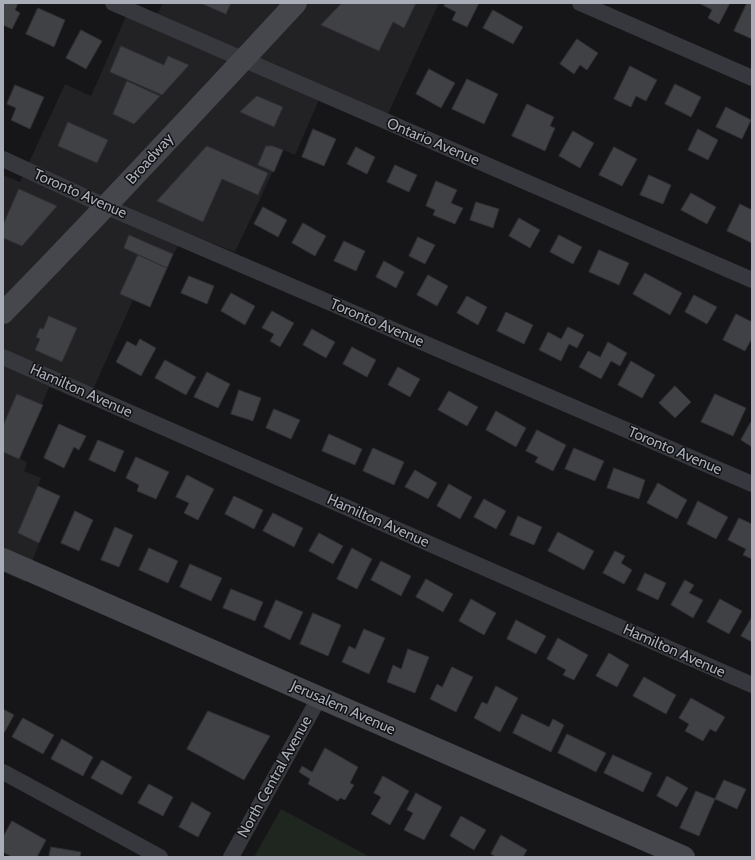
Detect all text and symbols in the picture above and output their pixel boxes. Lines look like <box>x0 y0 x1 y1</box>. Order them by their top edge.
street label: Ontario Avenue <box>384 114 482 170</box>
street label: Broadway <box>122 130 178 188</box>
street label: Toronto Avenue <box>31 165 129 223</box>
street label: Toronto Avenue <box>327 295 427 351</box>
street label: Hamilton Avenue <box>27 360 135 422</box>
street label: Toronto Avenue <box>625 423 725 479</box>
street label: Hamilton Avenue <box>324 490 432 552</box>
street label: Hamilton Avenue <box>620 620 728 682</box>
street label: Jerusalem Avenue <box>288 677 398 739</box>
street label: North Central Avenue <box>234 713 316 841</box>

